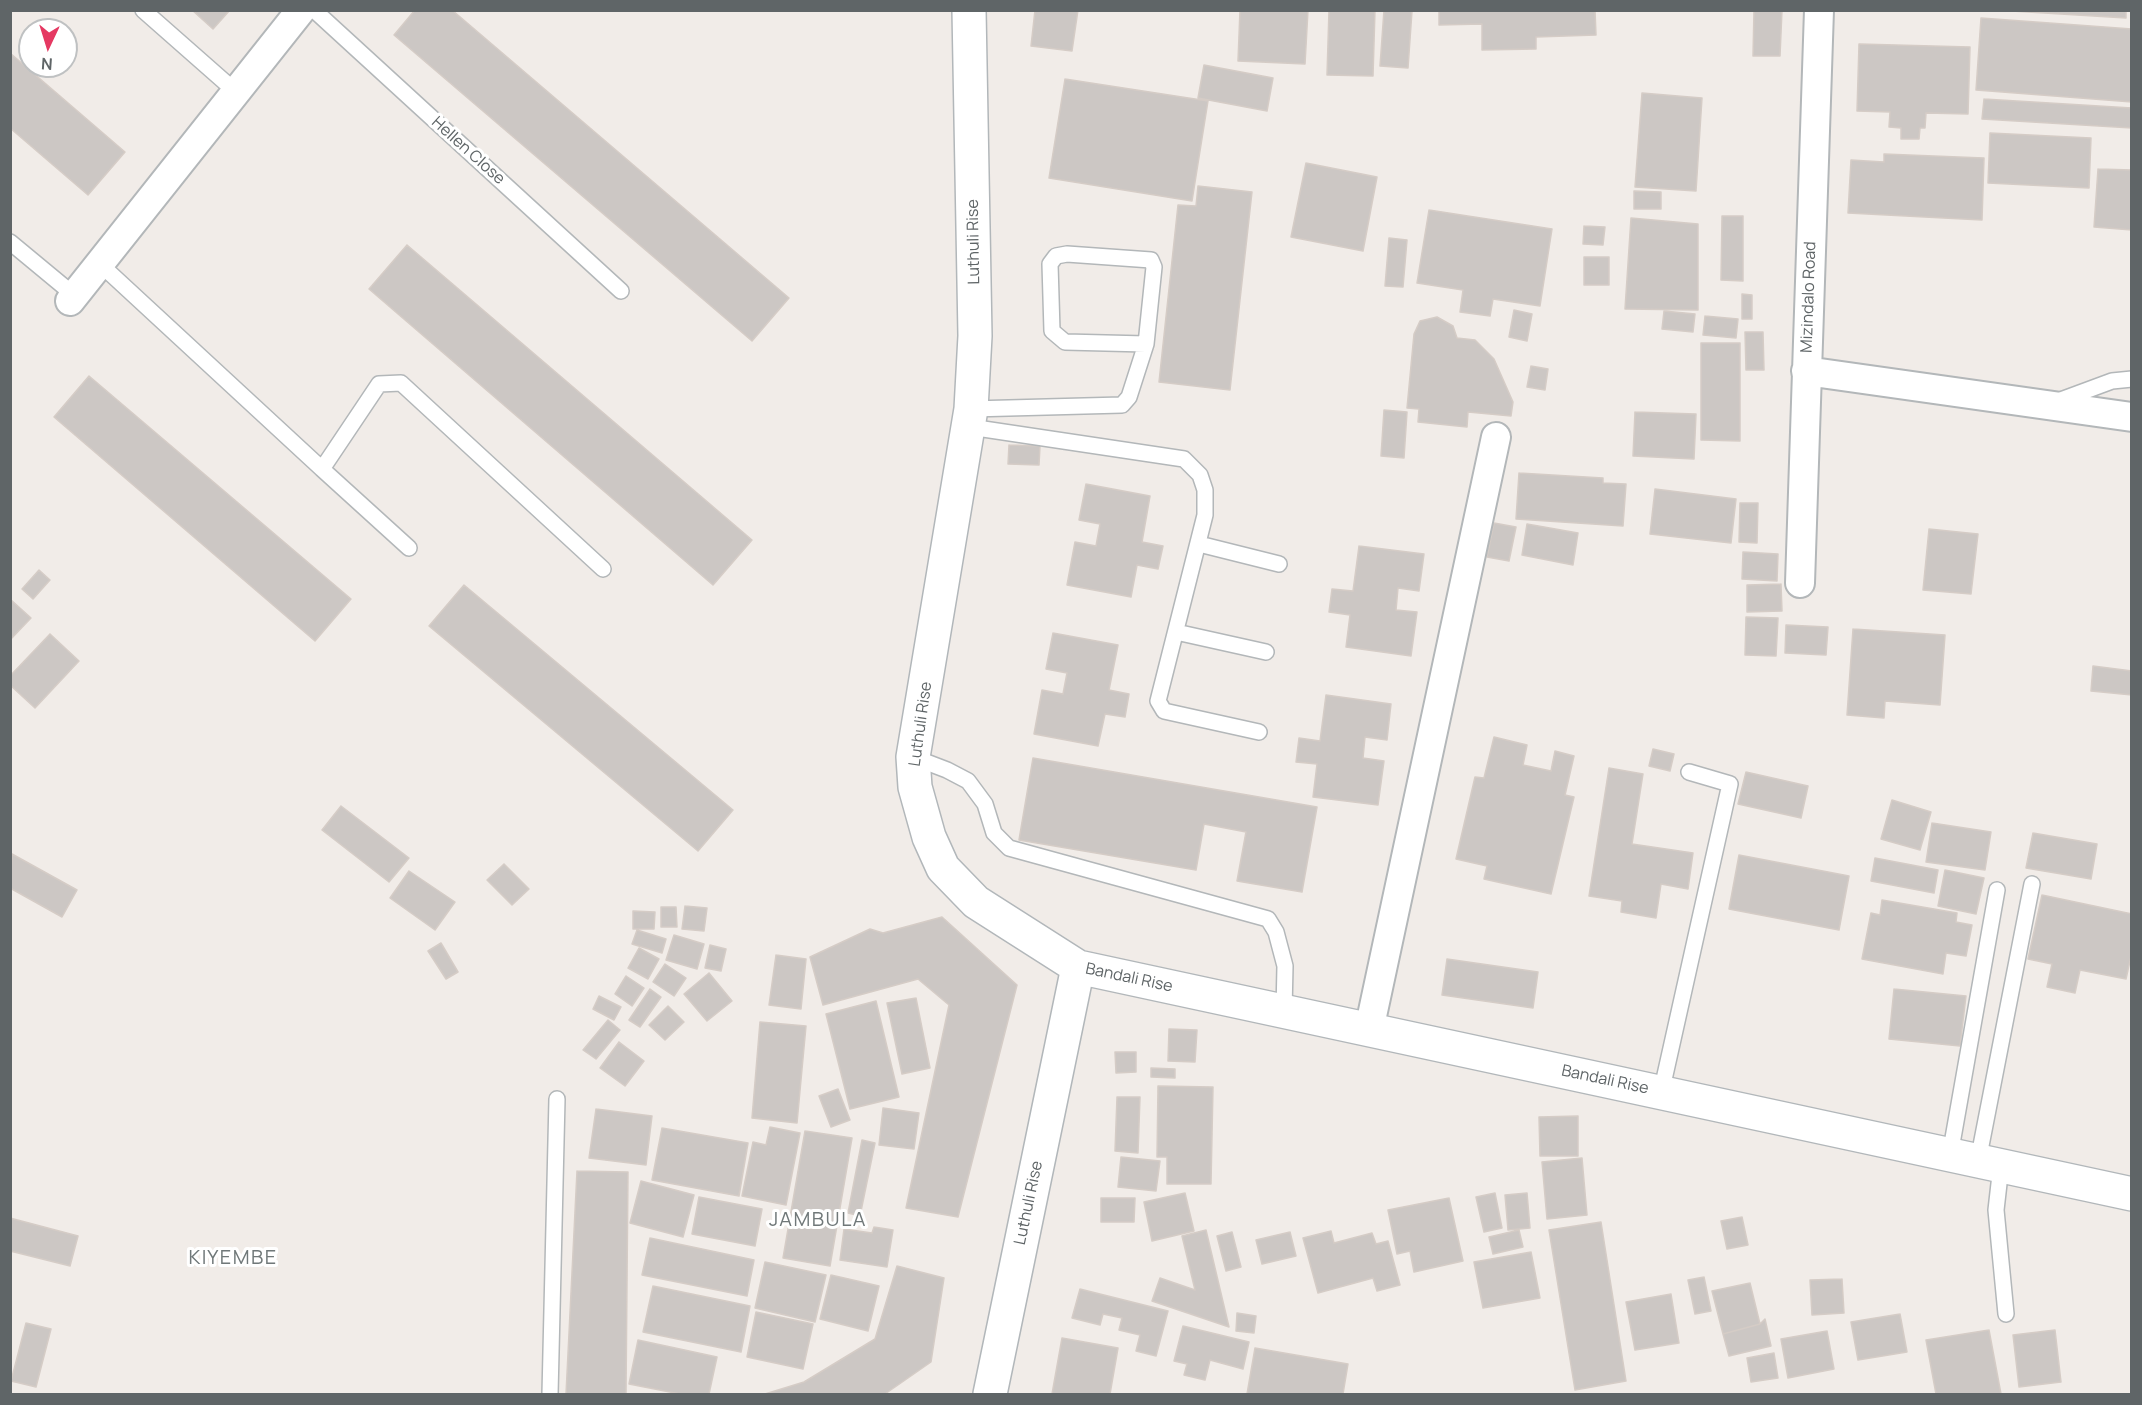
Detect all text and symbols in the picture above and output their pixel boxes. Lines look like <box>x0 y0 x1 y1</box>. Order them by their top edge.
north arrow <box>18 18 78 78</box>
text: N <box>40 53 53 75</box>
street label: Hellen Close <box>427 113 509 189</box>
street label: Luthuli Rise <box>964 199 984 285</box>
street label: Mizindalo Road <box>1797 241 1821 353</box>
street label: Luthuli Rise <box>906 680 936 768</box>
street label: Bandali Rise <box>1084 959 1174 997</box>
street label: Bandali Rise <box>1560 1061 1650 1099</box>
street label: Luthuli Rise <box>1011 1159 1047 1247</box>
district label: JAMBULA <box>769 1208 867 1232</box>
district label: KIYEMBE <box>188 1246 278 1270</box>

